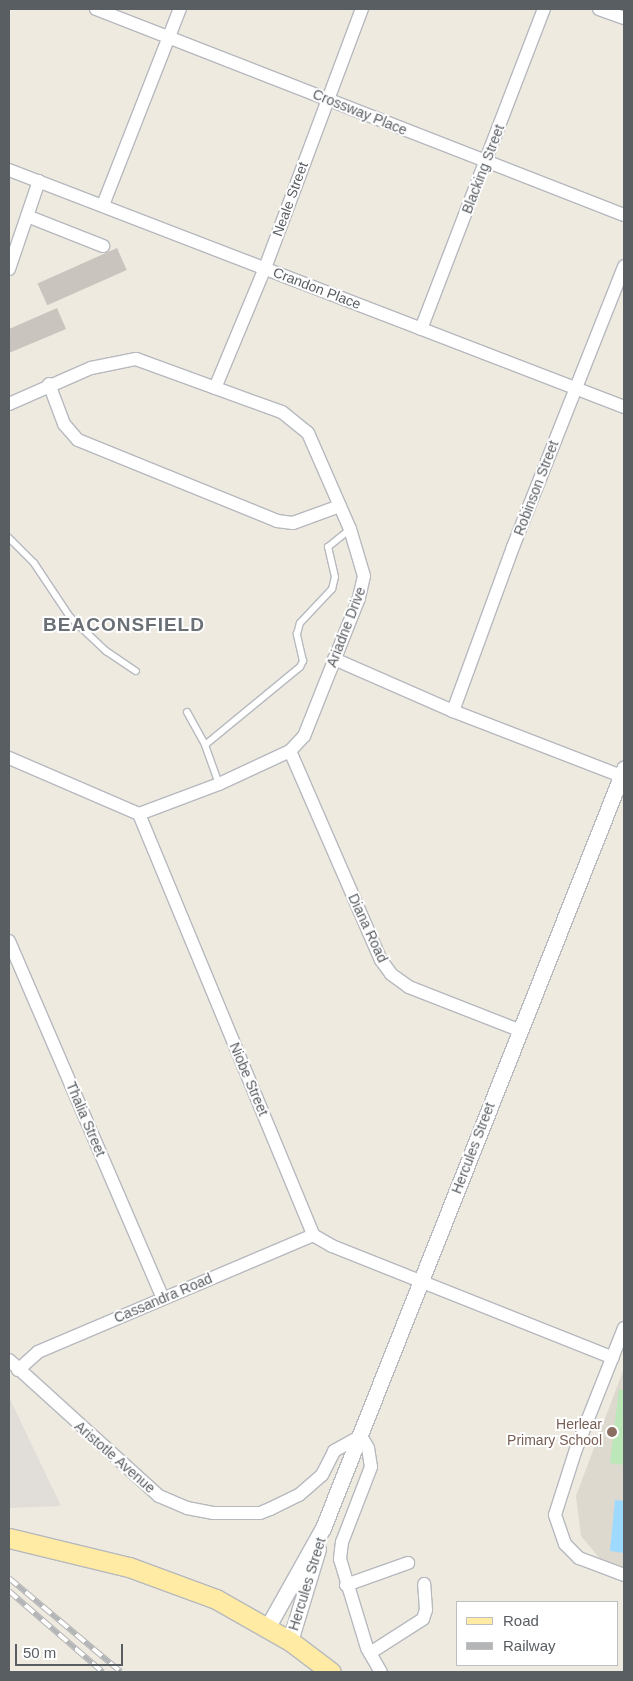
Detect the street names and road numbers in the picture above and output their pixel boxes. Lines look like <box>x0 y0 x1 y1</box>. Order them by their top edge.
street label: Crossway Place <box>310 85 410 139</box>
street label: Blacking Street <box>458 122 508 216</box>
street label: Neale Street <box>269 160 311 238</box>
street label: Crandon Place <box>271 264 363 312</box>
street label: Robinson Street <box>510 438 562 538</box>
street label: Ariadne Drive <box>323 584 369 670</box>
street label: Diana Road <box>345 891 391 965</box>
street label: Niobe Street <box>226 1040 272 1118</box>
street label: Thalia Street <box>63 1079 109 1159</box>
street label: Hercules Street <box>448 1100 498 1196</box>
street label: Cassandra Road <box>111 1270 215 1326</box>
street label: Aristotle Avenue <box>71 1417 159 1497</box>
street label: Hercules Street <box>285 1535 329 1633</box>

